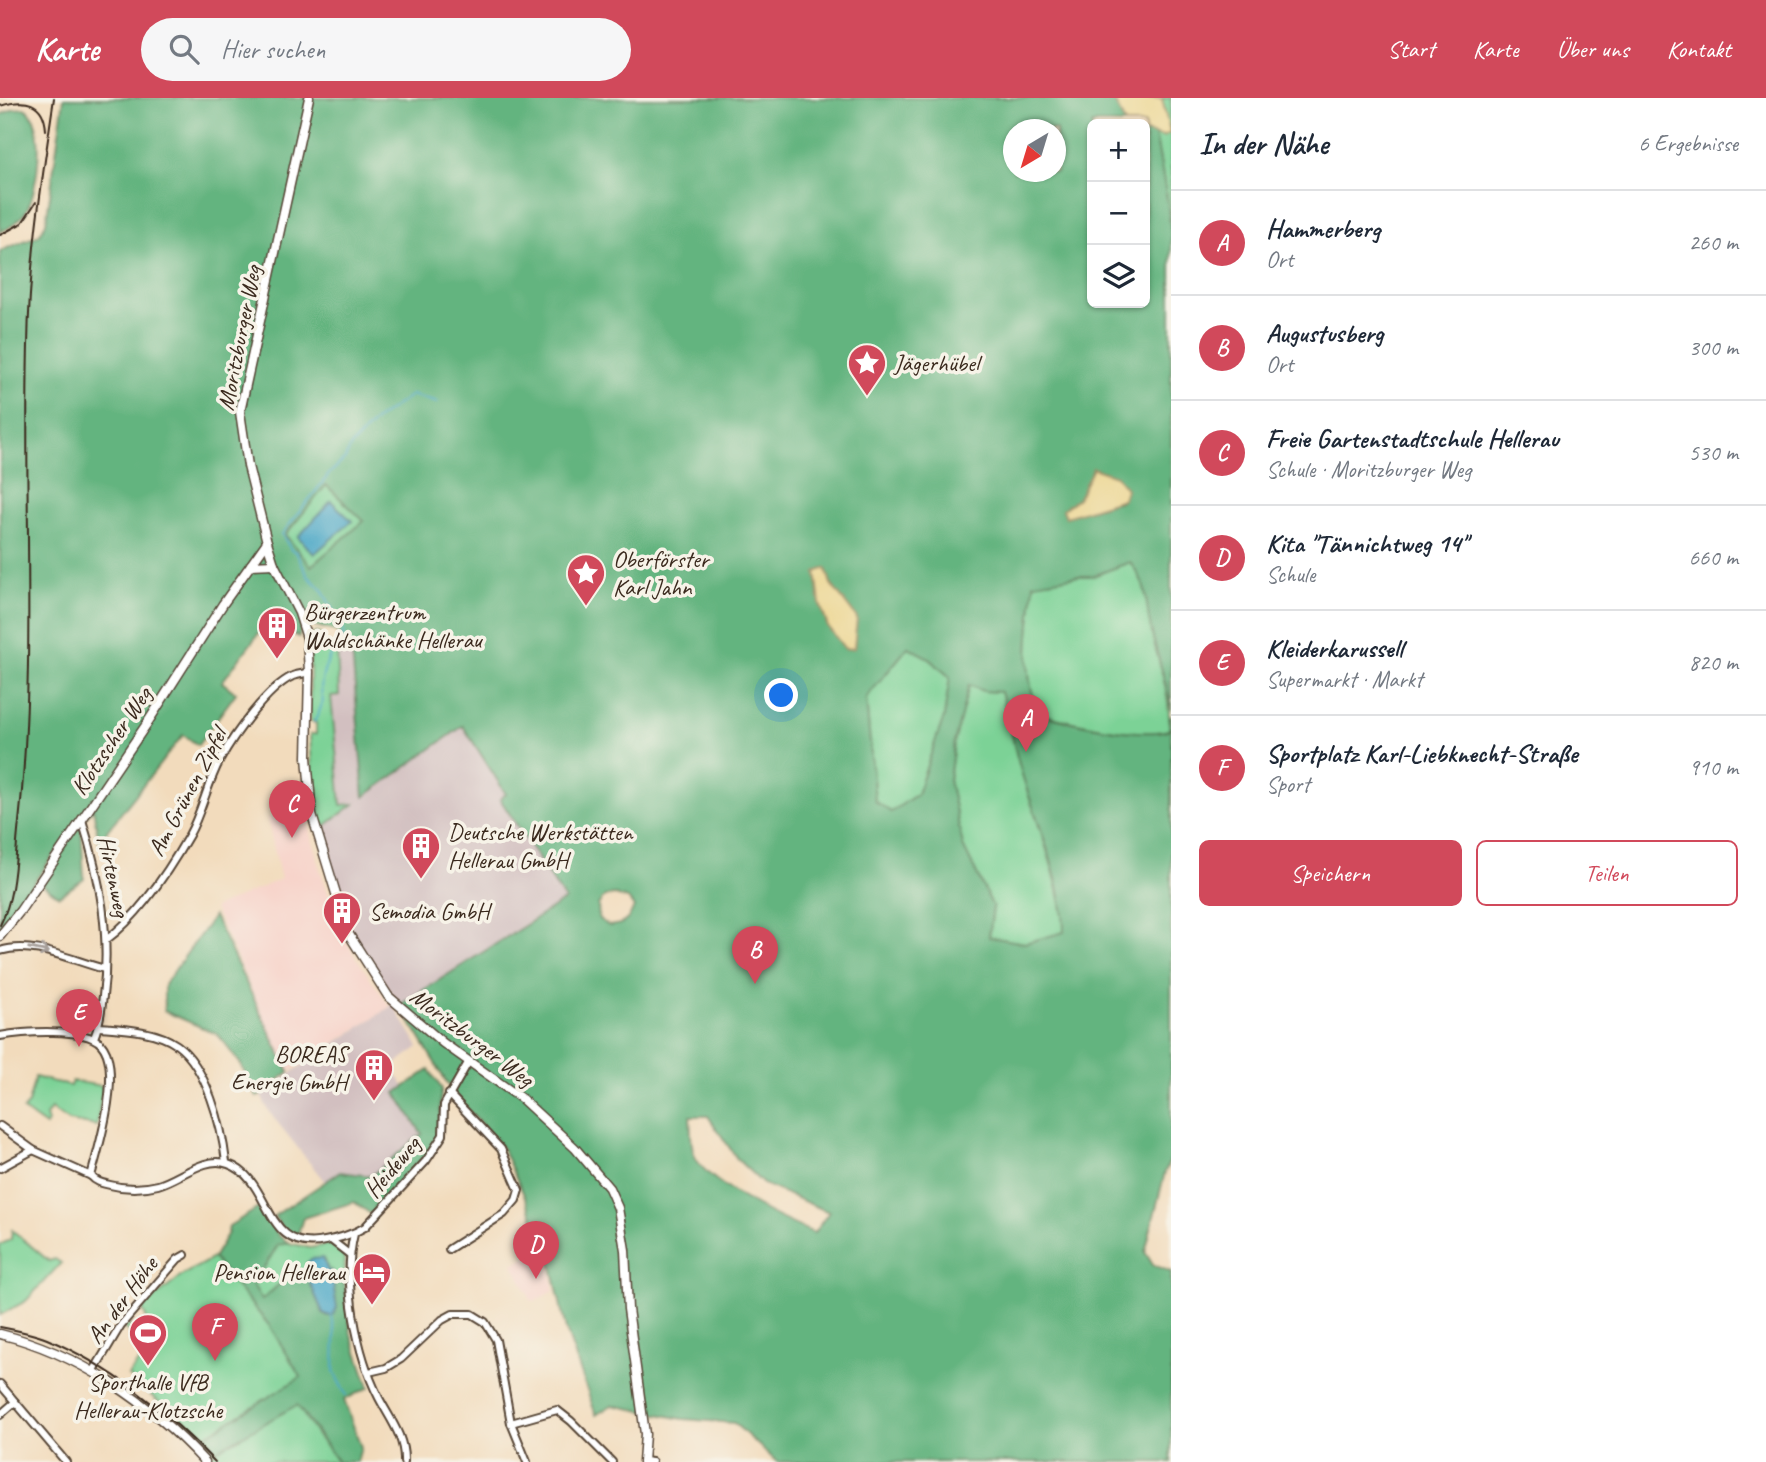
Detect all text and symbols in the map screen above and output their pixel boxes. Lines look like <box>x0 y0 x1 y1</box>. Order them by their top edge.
search box <box>141 18 631 81</box>
text: Karte <box>35 28 99 70</box>
icon: search <box>165 30 203 68</box>
text: Hier suchen <box>221 33 325 66</box>
text: Start <box>1388 34 1435 64</box>
text: Karte <box>1473 34 1519 64</box>
text: Über uns <box>1557 34 1629 64</box>
text: Kontakt <box>1667 34 1731 64</box>
north arrow <box>1003 119 1066 182</box>
map controls <box>1087 119 1150 308</box>
button: + <box>1087 119 1150 182</box>
text: In der Nähe <box>1199 125 1328 163</box>
text: 6 Ergebnisse <box>1638 129 1738 158</box>
button: − <box>1087 182 1150 245</box>
text: Hammerberg <box>1266 212 1380 245</box>
text: A <box>1216 228 1228 257</box>
text: 260 m <box>1689 228 1738 257</box>
button: layers <box>1087 245 1150 308</box>
text: Ort <box>1266 245 1293 274</box>
street label: Moritzburger Weg <box>210 261 268 413</box>
text: Augustusberg <box>1266 317 1383 350</box>
text: B <box>1216 333 1228 362</box>
text: 300 m <box>1689 333 1738 362</box>
place icon: Jägerhübel <box>846 342 888 397</box>
place label: Jägerhübel <box>893 348 983 378</box>
text: Ort <box>1266 350 1293 379</box>
text: Freie Gartenstadtschule Hellerau <box>1266 422 1559 455</box>
text: C <box>1217 438 1227 467</box>
text: 530 m <box>1689 438 1738 467</box>
text: Schule · Moritzburger Weg <box>1266 455 1471 484</box>
text: Kita "Tännichtweg 14" <box>1266 527 1467 560</box>
text: D <box>1215 543 1229 572</box>
text: 660 m <box>1689 543 1738 572</box>
place label: Oberförster Karl Jahn <box>613 544 711 602</box>
place icon: Oberförster Karl Jahn <box>565 552 607 607</box>
text: Schule <box>1266 560 1315 589</box>
place label: Bürgerzentrum Waldschänke Hellerau <box>304 597 484 655</box>
building icon: Bürgerzentrum Waldschänke Hellerau <box>256 605 298 660</box>
text: Kleiderkarussell <box>1266 632 1403 665</box>
text: E <box>1216 648 1228 677</box>
text: 820 m <box>1689 648 1738 677</box>
text: Supermarkt · Markt <box>1266 665 1423 694</box>
your location <box>764 678 798 712</box>
street label: Klotzscher Weg <box>64 679 159 801</box>
pin: A <box>1003 694 1049 752</box>
street label: Am Grünen Zipfel <box>141 719 235 861</box>
text: Sportplatz Karl-Liebknecht-Straße <box>1266 737 1577 770</box>
text: F <box>1217 753 1227 782</box>
text: 910 m <box>1689 753 1738 782</box>
text: Sport <box>1266 770 1310 799</box>
pin: C <box>269 780 315 838</box>
place label: Deutsche Werkstätten Hellerau GmbH <box>448 817 634 875</box>
building icon: Deutsche Werkstätten Hellerau GmbH <box>400 825 442 880</box>
street label: Hirtenweg <box>91 833 138 922</box>
button: Speichern <box>1199 840 1462 906</box>
button: Teilen <box>1476 840 1738 906</box>
building icon: Semodia GmbH <box>321 890 363 945</box>
place label: Semodia GmbH <box>369 896 493 926</box>
pin: B <box>732 926 778 984</box>
one-way arrow <box>27 944 50 958</box>
street label: Moritzburger Weg <box>404 981 542 1095</box>
pin: E <box>56 989 102 1047</box>
place label: BOREAS Energie GmbH <box>231 1039 350 1097</box>
building icon: BOREAS Energie GmbH <box>353 1047 395 1102</box>
street label: Heideweg <box>357 1129 428 1204</box>
pin: D <box>513 1221 559 1279</box>
street label: An der Höhe <box>80 1249 166 1349</box>
hotel icon: Pension Hellerau <box>351 1251 393 1306</box>
place label: Pension Hellerau <box>213 1257 347 1287</box>
pin: F <box>192 1303 238 1361</box>
sports icon: Sporthalle VfB Hellerau-Klotzsche <box>127 1312 169 1367</box>
place label: Sporthalle VfB Hellerau-Klotzsche <box>74 1367 224 1425</box>

